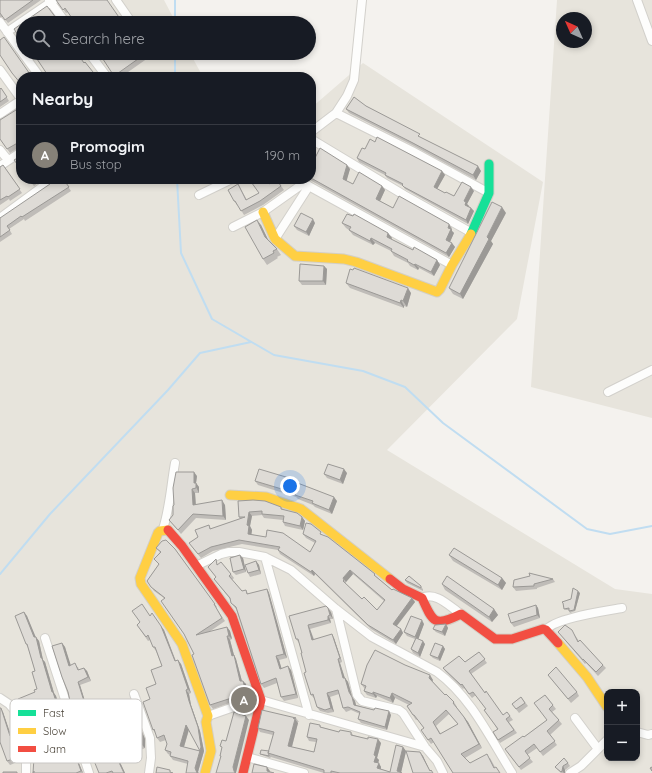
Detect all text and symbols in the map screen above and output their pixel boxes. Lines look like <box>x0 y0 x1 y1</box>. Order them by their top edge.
north arrow <box>556 12 592 48</box>
search box <box>16 16 316 60</box>
icon: search <box>30 27 52 49</box>
text: Search here <box>62 29 145 48</box>
text: Nearby <box>32 88 93 109</box>
text: Promogim <box>70 137 145 156</box>
text: A <box>41 147 49 163</box>
text: 190 m <box>265 147 300 163</box>
text: Bus stop <box>70 156 122 172</box>
your location <box>280 476 300 496</box>
pin: A <box>231 685 257 715</box>
map controls <box>604 689 640 761</box>
button: + <box>604 689 640 725</box>
legend <box>10 699 142 763</box>
text: Fast <box>43 706 65 720</box>
text: Slow <box>43 724 67 738</box>
button: − <box>604 725 640 761</box>
text: Jam <box>43 742 66 756</box>

